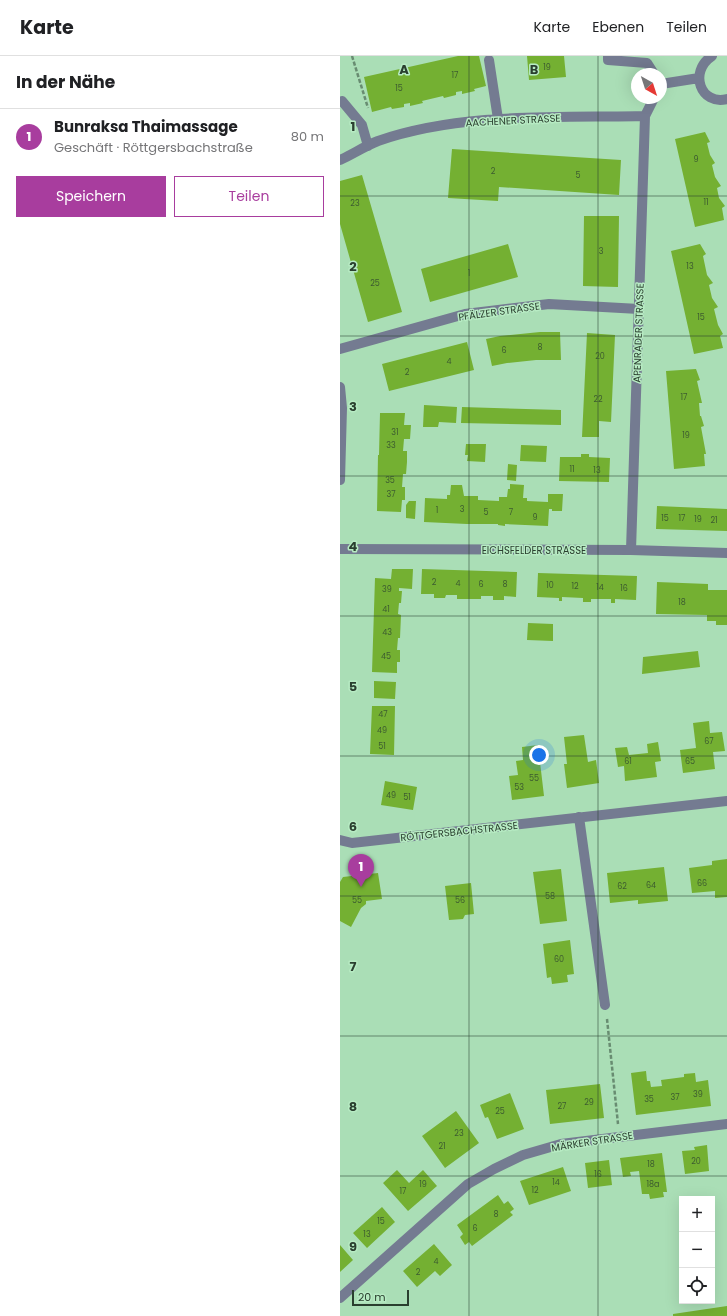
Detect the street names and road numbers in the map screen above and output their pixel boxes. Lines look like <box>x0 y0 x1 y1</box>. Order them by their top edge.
street label: AACHENER STRASSE <box>465 111 561 130</box>
street label: APENRADER STRASSE <box>629 283 648 383</box>
street label: PFÄLZER STRASSE <box>457 298 541 325</box>
street label: EICHSFELDER STRASSE <box>482 543 586 558</box>
street label: RÖTTGERSBACHSTRASSE <box>400 818 519 845</box>
street label: MÄRKER STRASSE <box>550 1128 634 1155</box>

